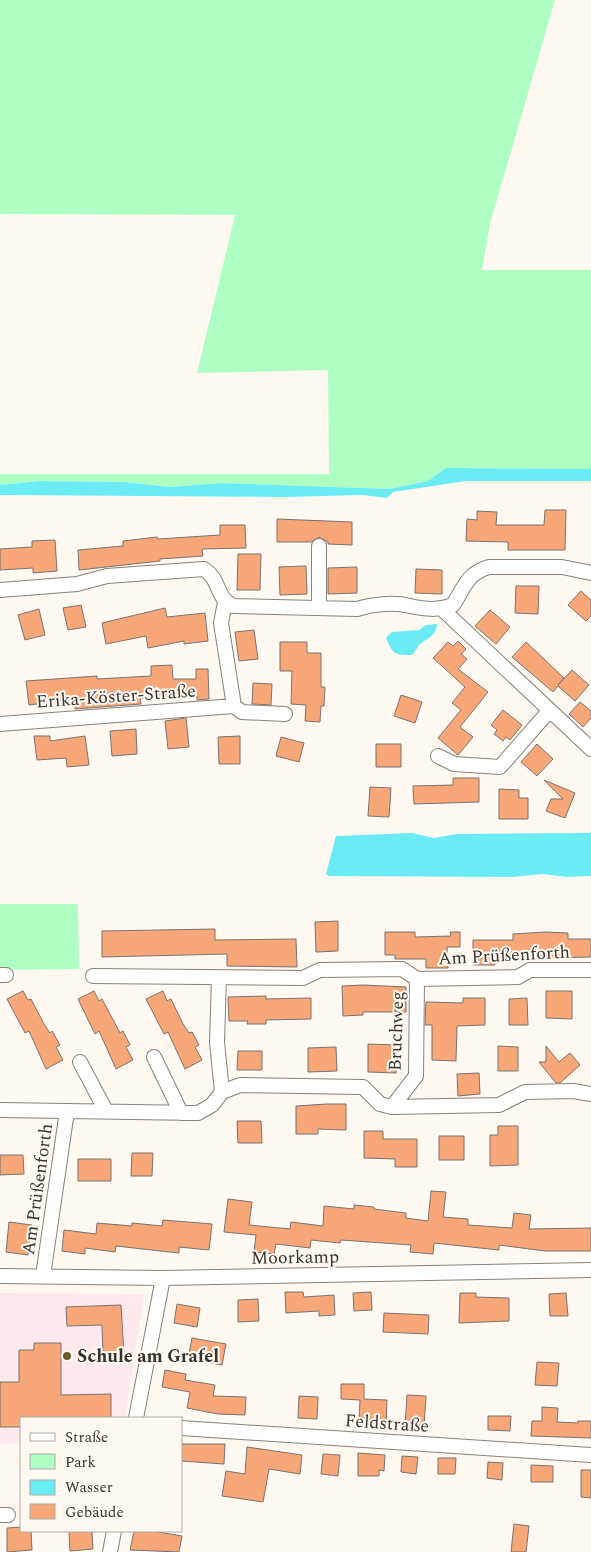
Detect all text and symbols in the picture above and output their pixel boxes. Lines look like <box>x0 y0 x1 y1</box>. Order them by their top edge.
street label: Erika-Köster-Straße <box>35 677 197 716</box>
street label: Am Prüßenforth <box>437 939 571 972</box>
street label: Bruchweg <box>382 991 411 1072</box>
street label: Am Prüßenforth <box>15 1122 60 1256</box>
street label: Moorkamp <box>251 1243 339 1272</box>
place label: Schule am Grafel <box>77 1343 219 1370</box>
marker: Schule am Grafel <box>61 1350 73 1362</box>
street label: Feldstraße <box>344 1407 430 1440</box>
legend <box>20 1417 182 1532</box>
text: Straße <box>65 1426 108 1449</box>
text: Park <box>65 1451 96 1474</box>
text: Wasser <box>65 1476 113 1499</box>
text: Gebäude <box>65 1501 124 1524</box>

